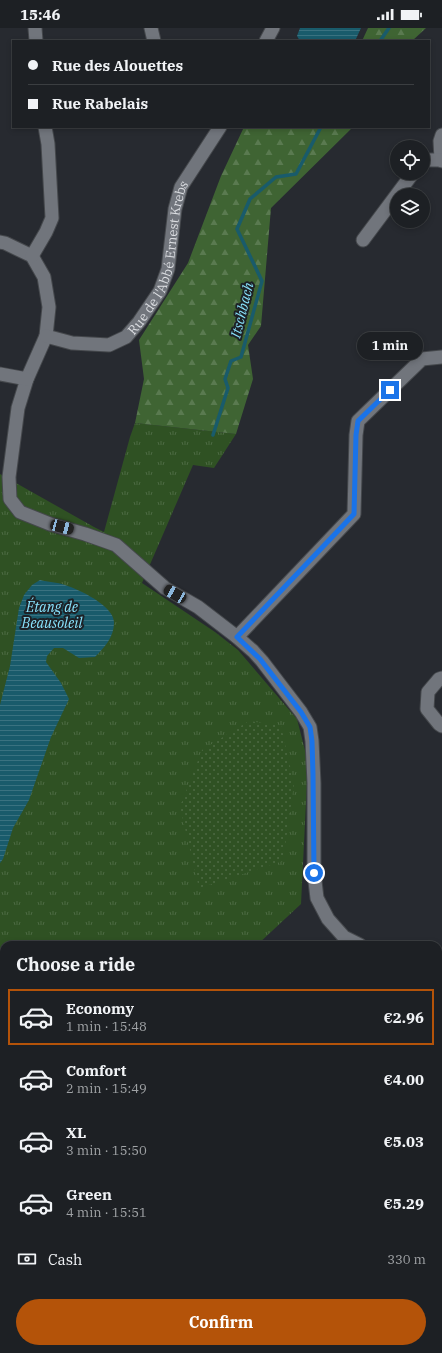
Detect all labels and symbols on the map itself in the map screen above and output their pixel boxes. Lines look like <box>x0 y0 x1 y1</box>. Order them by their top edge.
street label: Rue de l'Abbé Ernest Krebs <box>124 177 192 338</box>
water label: Itschbach <box>226 280 258 341</box>
callout: 1 min <box>357 332 423 360</box>
route end <box>381 381 399 399</box>
car <box>49 518 75 536</box>
car <box>162 583 188 605</box>
water label: Étang de Beausoleil <box>21 597 83 632</box>
route start <box>305 864 323 882</box>

